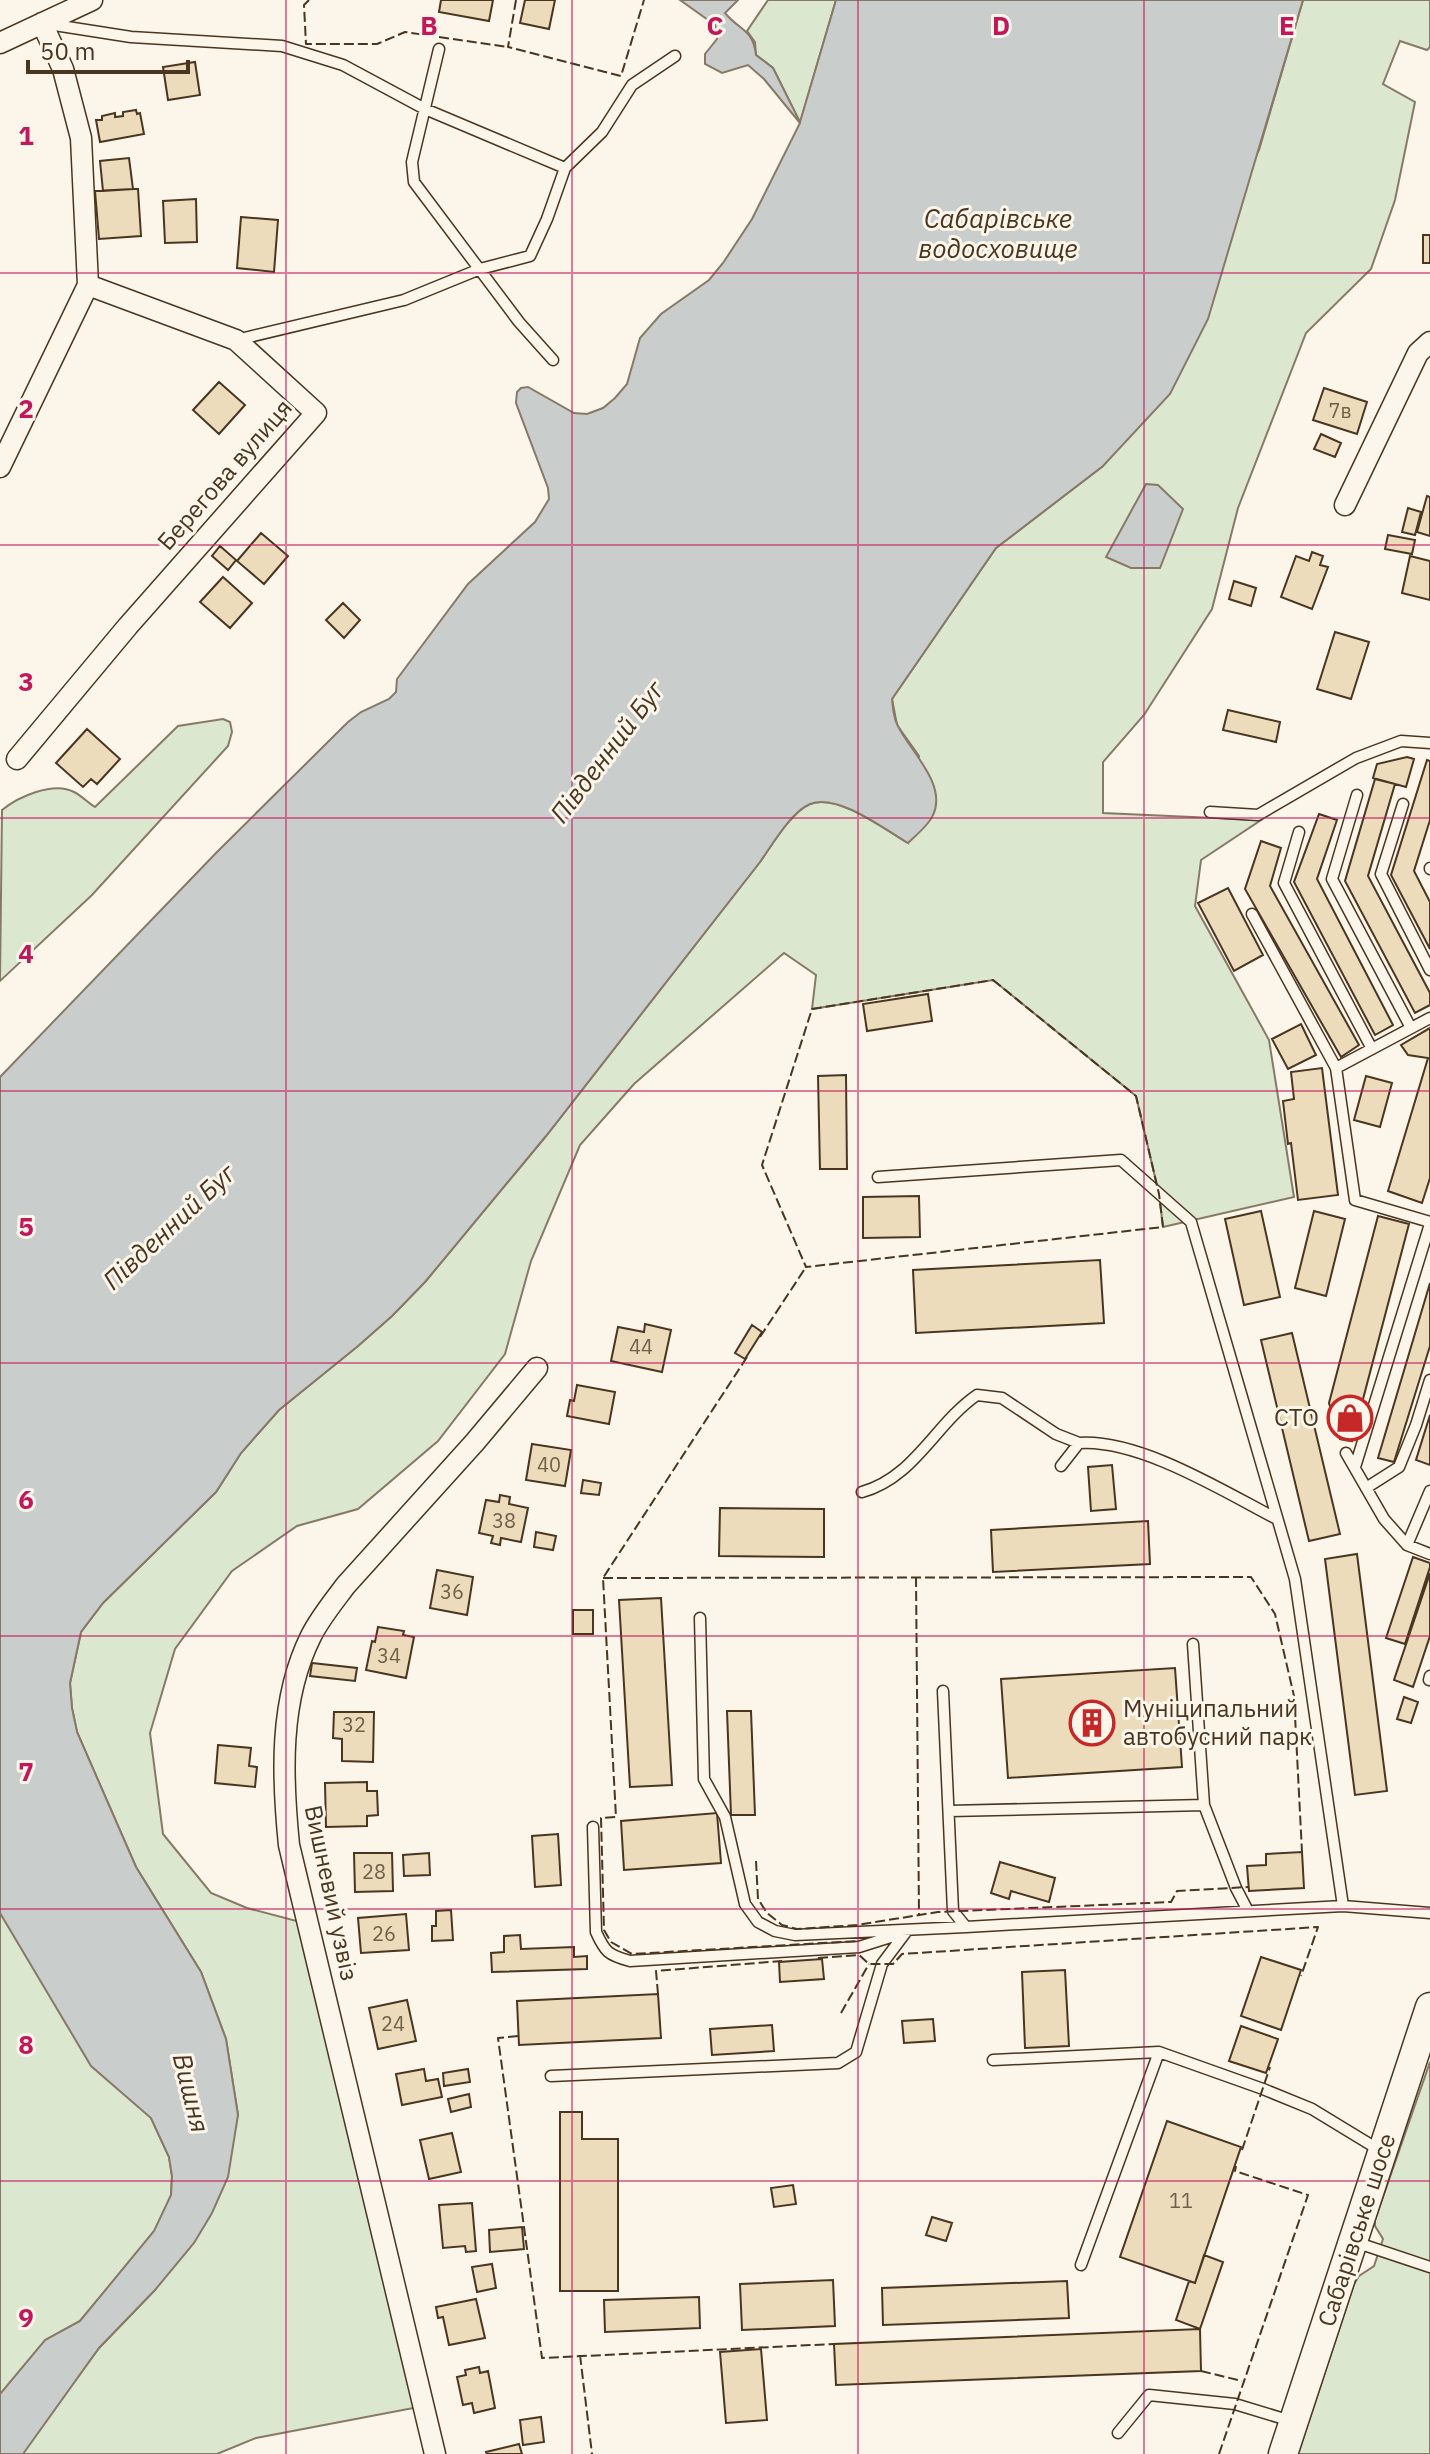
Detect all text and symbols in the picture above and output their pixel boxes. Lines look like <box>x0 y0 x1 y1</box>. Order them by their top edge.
text: B <box>420 8 438 42</box>
text: C <box>707 8 724 42</box>
text: D <box>992 8 1010 42</box>
text: E <box>1279 8 1295 42</box>
scale bar <box>28 24 188 74</box>
text: 50 m <box>40 35 95 67</box>
text: 1 <box>18 118 34 152</box>
water label: Сабарівське водосховище <box>918 201 1078 265</box>
text: 2 <box>18 391 34 425</box>
street label: Берегова вулиця <box>150 392 299 557</box>
house number: 7в <box>1328 397 1352 424</box>
text: 3 <box>18 664 34 698</box>
water label: Південний Буг <box>542 673 671 829</box>
text: 4 <box>18 936 34 970</box>
water label: Південний Буг <box>95 1155 243 1297</box>
text: 5 <box>18 1209 34 1243</box>
house number: 44 <box>629 1333 653 1360</box>
shop icon: СТО <box>1326 1394 1374 1442</box>
place label: СТО <box>1274 1401 1319 1433</box>
house number: 40 <box>537 1451 561 1478</box>
text: 6 <box>18 1482 34 1516</box>
house number: 38 <box>492 1507 516 1534</box>
house number: 36 <box>440 1578 464 1605</box>
house number: 34 <box>377 1642 401 1669</box>
place label: Муніципальний автобусний парк <box>1123 1692 1312 1752</box>
building icon: Муніципальний автобусний парк <box>1068 1699 1116 1747</box>
house number: 32 <box>342 1711 366 1738</box>
text: 7 <box>18 1754 34 1788</box>
street label: Вишневий узвіз <box>298 1802 366 1984</box>
house number: 28 <box>362 1858 386 1885</box>
house number: 26 <box>372 1920 396 1947</box>
house number: 24 <box>381 2010 405 2037</box>
text: 8 <box>18 2027 34 2061</box>
water label: Вишня <box>166 2050 218 2136</box>
street label: Сабарівське шосе <box>1310 2129 1402 2330</box>
house number: 11 <box>1169 2187 1193 2214</box>
text: 9 <box>18 2300 34 2334</box>

